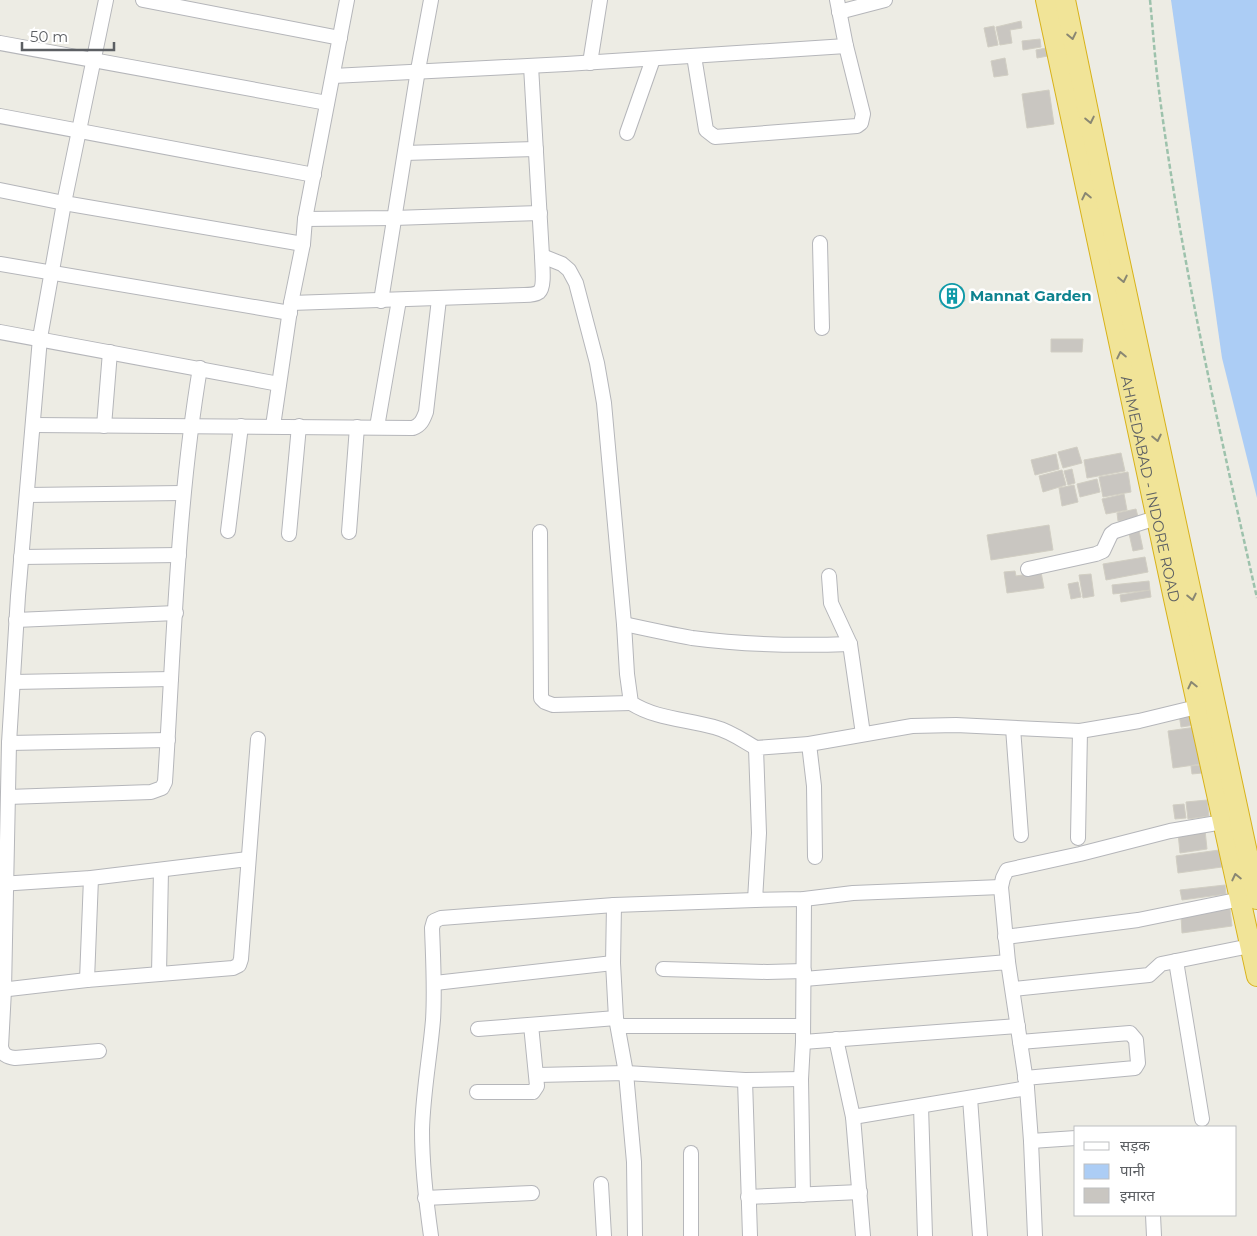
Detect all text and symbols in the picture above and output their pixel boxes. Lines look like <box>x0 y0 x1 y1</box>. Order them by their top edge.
scale bar <box>22 20 115 52</box>
text: 50 m <box>30 27 68 46</box>
one-way arrow <box>1067 32 1077 41</box>
one-way arrow <box>1084 116 1094 125</box>
one-way arrow <box>1081 191 1092 200</box>
one-way arrow <box>1117 275 1128 284</box>
building icon: Mannat Garden <box>939 283 965 309</box>
place label: Mannat Garden <box>970 286 1092 305</box>
one-way arrow <box>1116 350 1127 359</box>
street label: AHMEDABAD - INDORE ROAD <box>1117 374 1184 604</box>
one-way arrow <box>1152 434 1162 443</box>
one-way arrow <box>1186 593 1197 601</box>
one-way arrow <box>1187 680 1198 689</box>
one-way arrow <box>1231 873 1242 882</box>
legend <box>1074 1126 1237 1216</box>
text: सड़क <box>1120 1136 1150 1155</box>
text: पानी <box>1120 1161 1146 1180</box>
text: इमारत <box>1120 1186 1155 1205</box>

